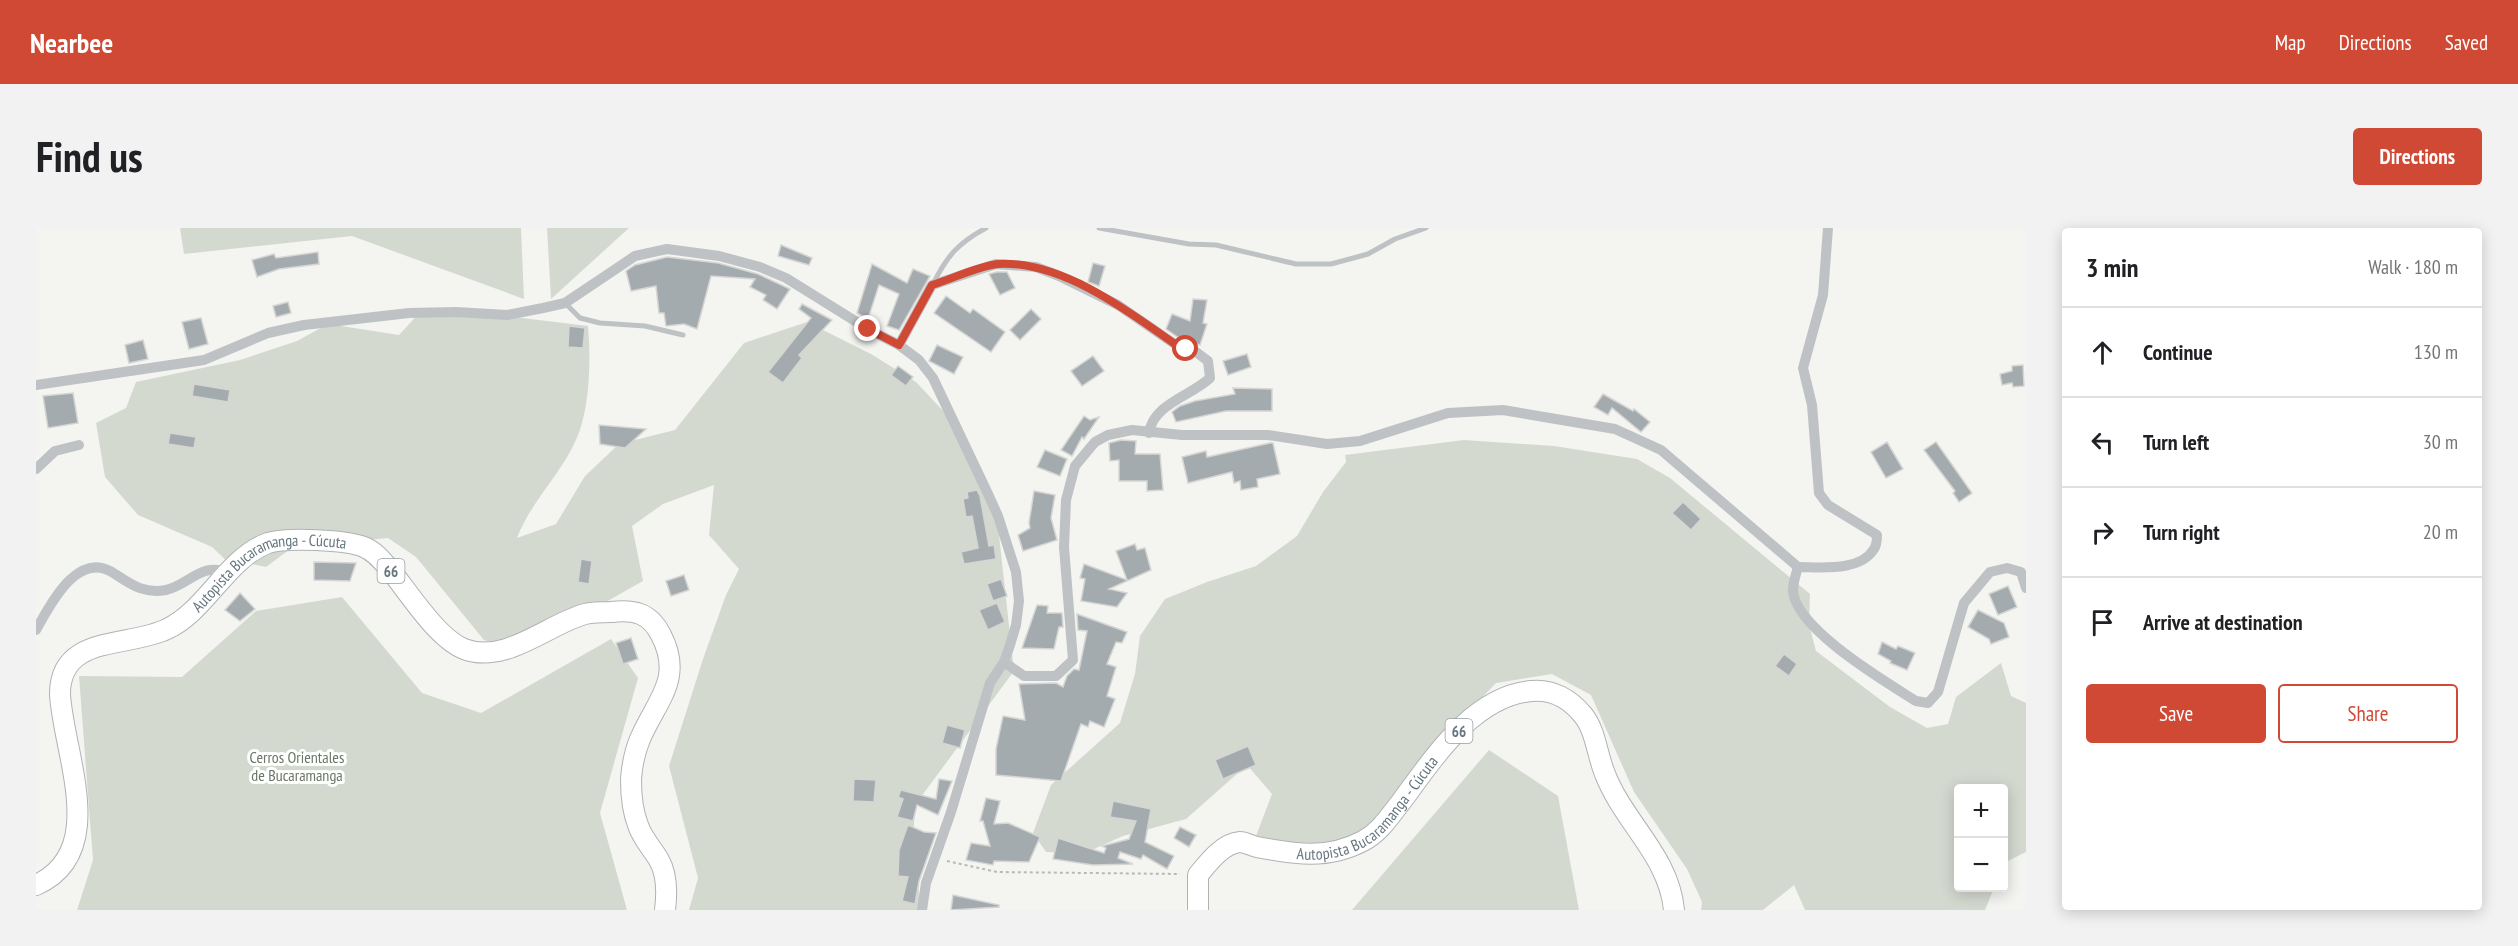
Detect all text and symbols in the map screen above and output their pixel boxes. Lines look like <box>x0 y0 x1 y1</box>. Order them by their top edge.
text: Nearbee <box>30 24 113 61</box>
text: Map <box>2275 29 2306 56</box>
text: Directions <box>2339 29 2412 56</box>
text: Saved <box>2445 29 2488 56</box>
button: Directions <box>2353 128 2482 185</box>
text: Find us <box>36 129 143 184</box>
text: 3 min <box>2086 251 2139 284</box>
text: Walk · 180 m <box>2368 254 2458 280</box>
route end <box>854 315 880 341</box>
route start <box>1172 335 1198 361</box>
icon: ahead <box>2086 336 2119 369</box>
text: Continue <box>2143 338 2213 366</box>
text: 130 m <box>2414 339 2458 365</box>
icon: left <box>2086 426 2119 459</box>
text: Turn left <box>2143 428 2209 456</box>
text: 30 m <box>2423 429 2458 455</box>
icon: right <box>2086 516 2119 549</box>
text: Turn right <box>2143 518 2220 546</box>
text: 20 m <box>2423 519 2458 545</box>
street label: Autopista Bucaramanga - Cúcuta <box>187 530 348 616</box>
road number: 66 <box>378 559 404 583</box>
icon: arrive <box>2086 606 2119 639</box>
text: Arrive at destination <box>2143 608 2303 636</box>
button: Save <box>2086 684 2266 743</box>
button: Share <box>2278 684 2458 743</box>
road number: 66 <box>1446 719 1472 743</box>
park label: Cerros Orientales de Bucaramanga <box>250 747 344 785</box>
street label: Autopista Bucaramanga - Cúcuta <box>1296 752 1442 864</box>
map controls <box>1954 784 2008 892</box>
button: + <box>1954 784 2008 838</box>
button: − <box>1954 838 2008 892</box>

